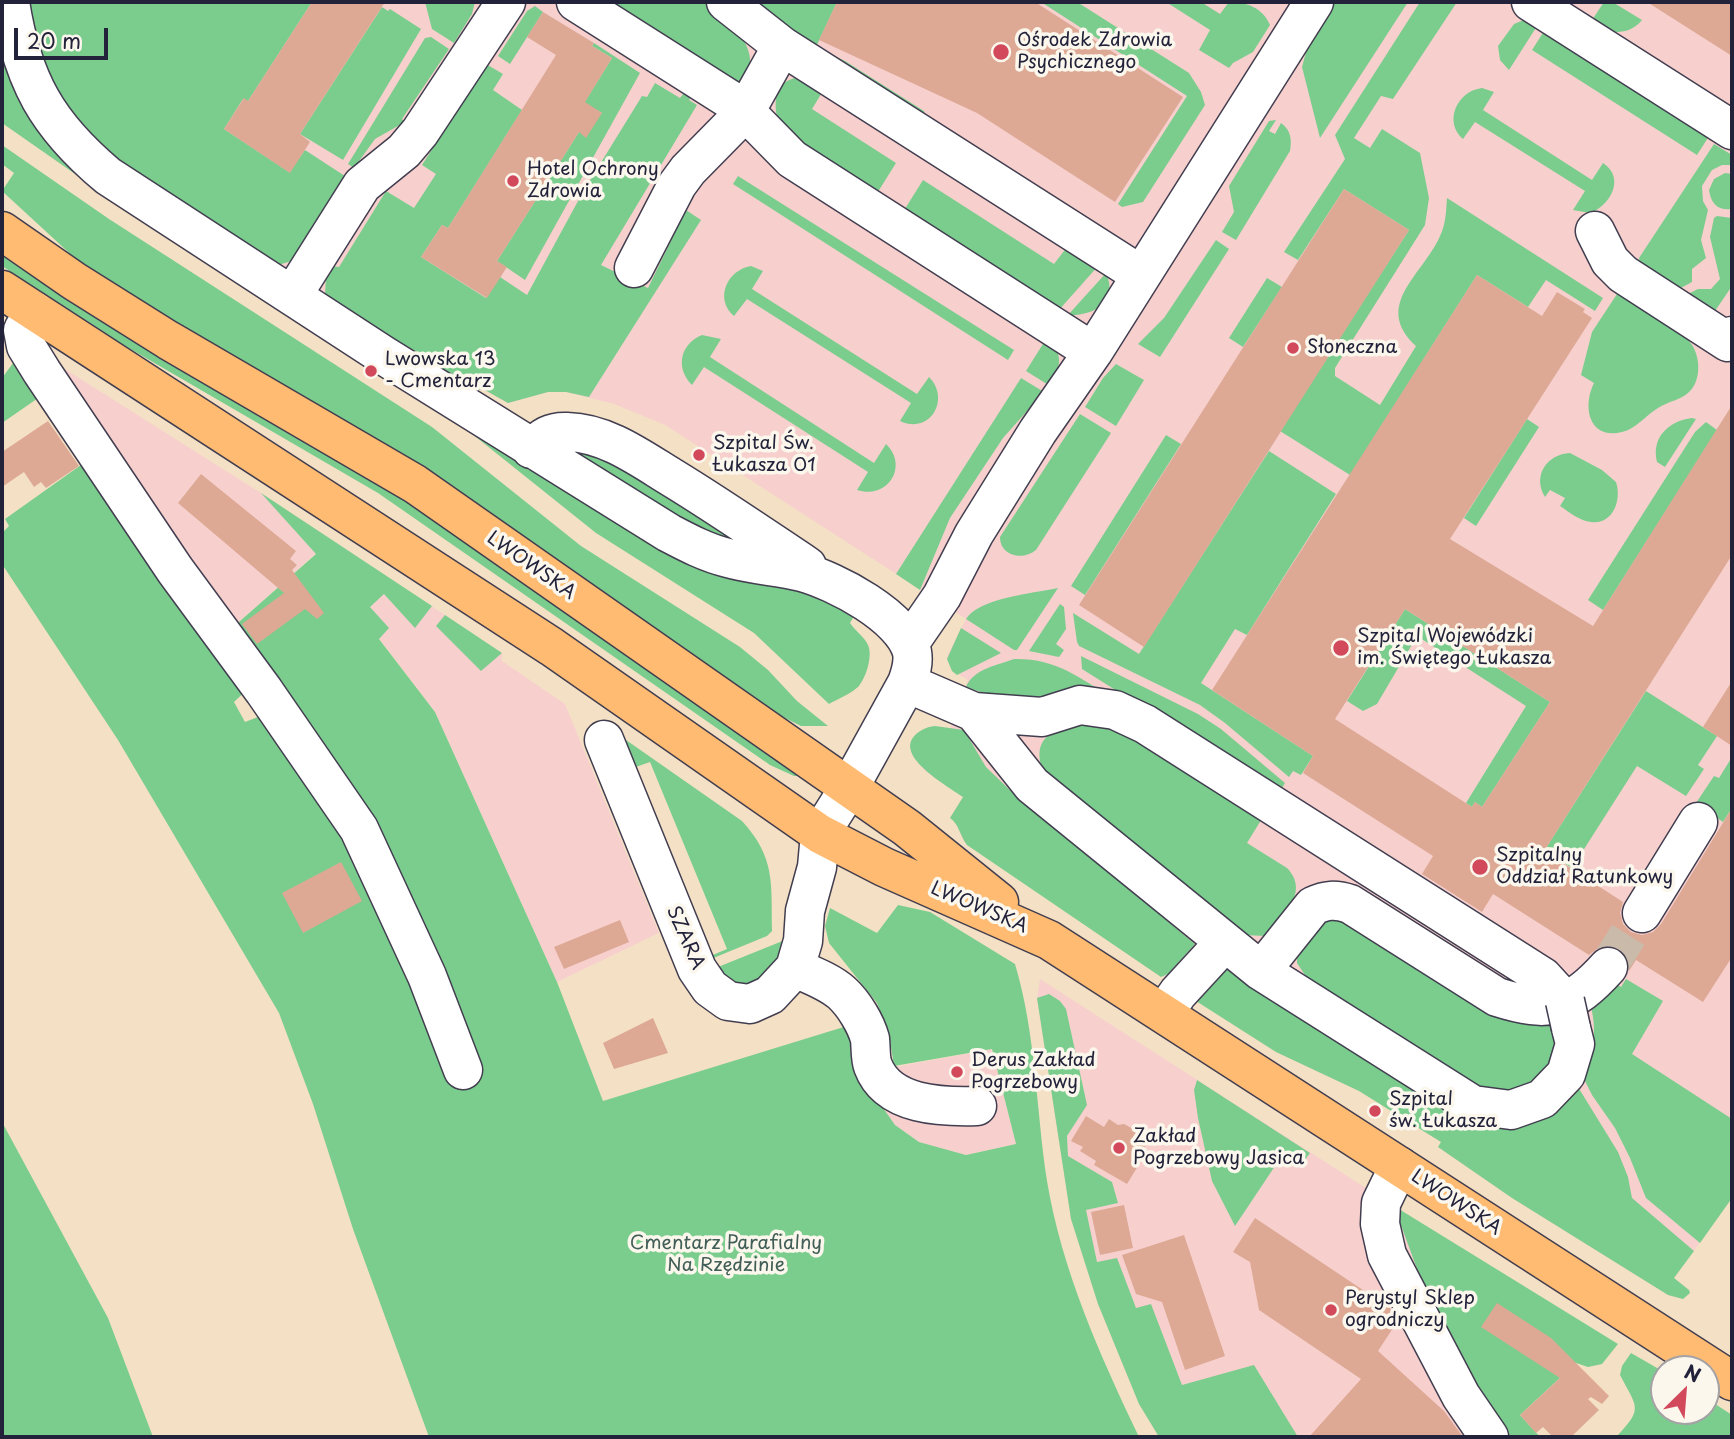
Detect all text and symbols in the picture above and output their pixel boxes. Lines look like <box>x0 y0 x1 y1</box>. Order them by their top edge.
scale bar <box>18 14 112 58</box>
text: 20 m <box>27 24 81 56</box>
place label: Ośrodek Zdrowia Psychicznego <box>1017 30 1172 74</box>
marker: Ośrodek Zdrowia Psychicznego <box>991 42 1011 62</box>
place label: Hotel Ochrony Zdrowia <box>527 159 659 203</box>
marker: Hotel Ochrony Zdrowia <box>505 173 521 189</box>
place label: Słoneczna <box>1307 337 1397 359</box>
marker: Słoneczna <box>1285 340 1301 356</box>
place label: Lwowska 13 - Cmentarz <box>385 349 496 393</box>
marker: Lwowska 13 - Cmentarz <box>363 363 379 379</box>
place label: Szpital Św. Łukasza 01 <box>713 433 816 477</box>
marker: Szpital Św. Łukasza 01 <box>691 447 707 463</box>
street label: LWOWSKA <box>482 527 580 605</box>
place label: Szpital Wojewódzki im. Świętego Łukasza <box>1357 626 1551 670</box>
marker: Szpital Wojewódzki im. Świętego Łukasza <box>1331 638 1351 658</box>
place label: Szpitalny Oddział Ratunkowy <box>1496 845 1673 889</box>
marker: Szpitalny Oddział Ratunkowy <box>1470 857 1490 877</box>
street label: LWOWSKA <box>927 877 1031 939</box>
street label: SZARA <box>661 903 709 973</box>
place label: Derus Zakład Pogrzebowy <box>971 1050 1096 1094</box>
marker: Derus Zakład Pogrzebowy <box>949 1064 965 1080</box>
place label: Szpital św. Łukasza <box>1389 1089 1497 1133</box>
marker: Szpital św. Łukasza <box>1367 1103 1383 1119</box>
place label: Zakład Pogrzebowy Jasica <box>1133 1126 1304 1170</box>
marker: Zakład Pogrzebowy Jasica <box>1111 1140 1127 1156</box>
street label: LWOWSKA <box>1407 1165 1505 1241</box>
park label: Cmentarz Parafialny Na Rzędzinie <box>630 1233 822 1277</box>
place label: Perystyl Sklep ogrodniczy <box>1345 1288 1475 1332</box>
marker: Perystyl Sklep ogrodniczy <box>1323 1302 1339 1318</box>
north arrow <box>1650 1355 1720 1425</box>
text: N <box>1680 1357 1706 1389</box>

